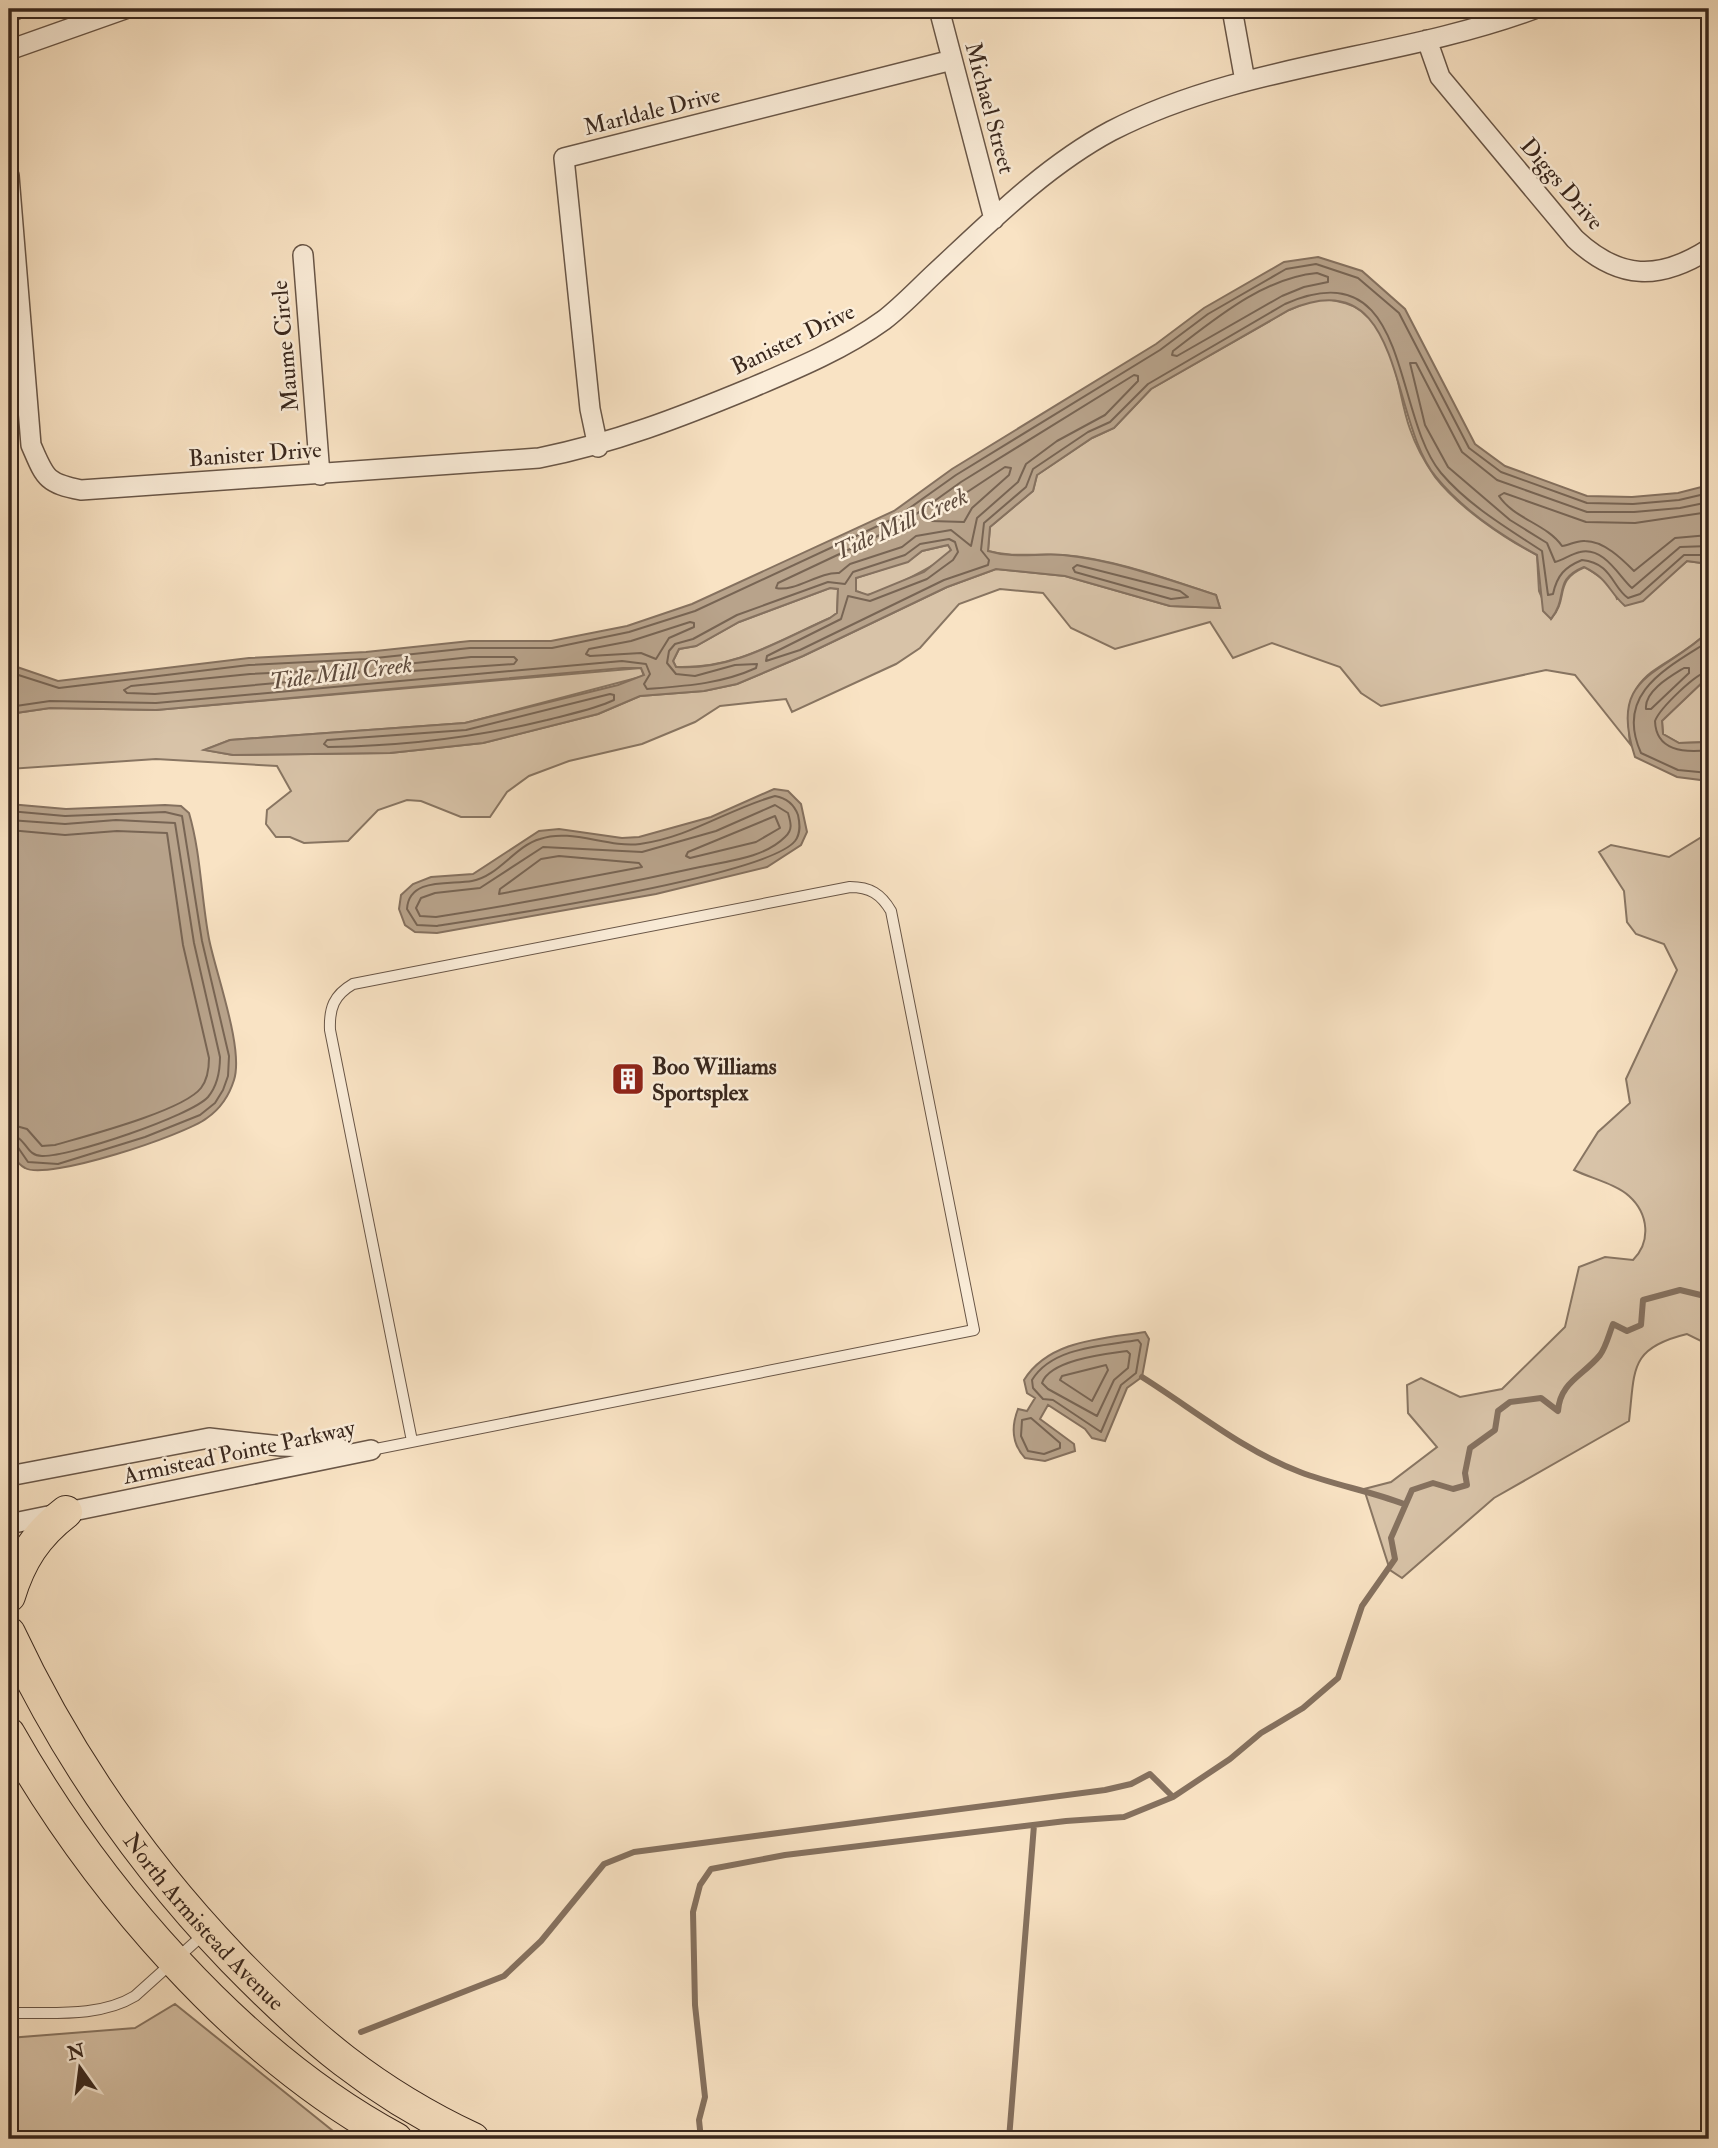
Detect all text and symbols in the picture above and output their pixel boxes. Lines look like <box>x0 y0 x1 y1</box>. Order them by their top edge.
street label: Michael Street <box>959 39 1021 177</box>
street label: Marldale Drive <box>581 80 724 142</box>
street label: Diggs Drive <box>1514 132 1610 236</box>
street label: Maume Circle <box>265 279 305 413</box>
street label: Banister Drive <box>727 297 860 381</box>
street label: Banister Drive <box>187 435 323 473</box>
water label: Tide Mill Creek <box>829 481 973 567</box>
water label: Tide Mill Creek <box>268 649 414 697</box>
place label: Boo Williams Sportsplex <box>652 1052 777 1108</box>
building icon: Boo Williams Sportsplex <box>609 1060 647 1098</box>
street label: Armistead Pointe Parkway <box>119 1413 358 1491</box>
street label: North Armistead Avenue <box>117 1827 291 2017</box>
north arrow <box>46 2032 116 2102</box>
text: N <box>64 2039 88 2066</box>

